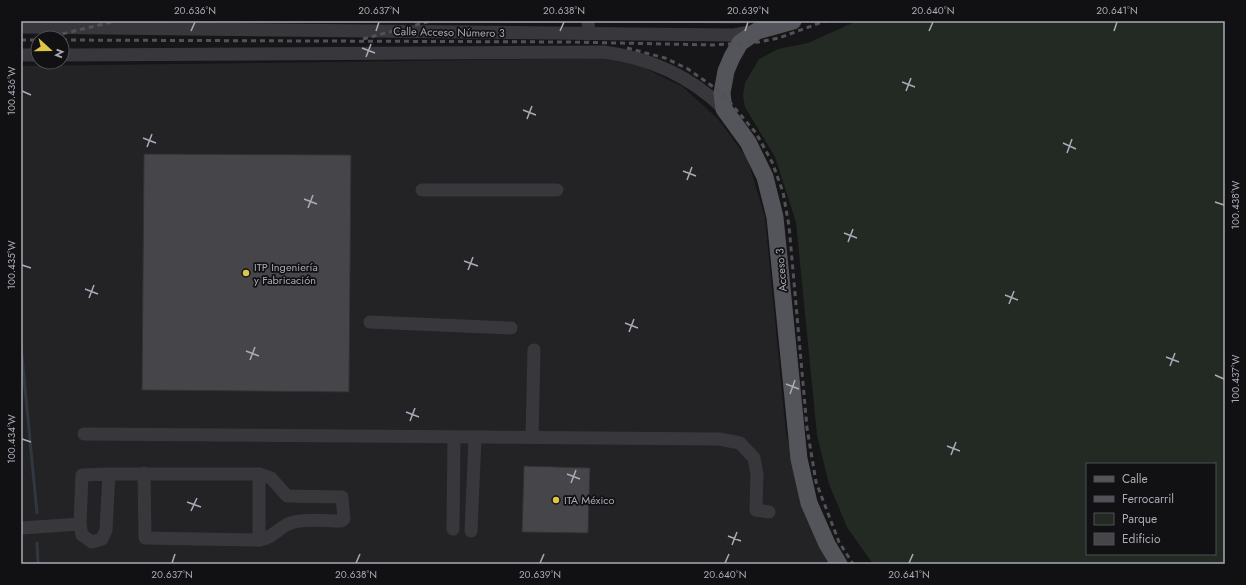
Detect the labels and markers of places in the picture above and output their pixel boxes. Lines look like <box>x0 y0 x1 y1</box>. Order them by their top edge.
place label: ITP Ingeniería y Fabricación <box>254 259 318 288</box>
marker: ITP Ingeniería y Fabricación <box>241 268 251 278</box>
place label: ITA México <box>564 492 615 508</box>
marker: ITA México <box>551 495 561 505</box>

